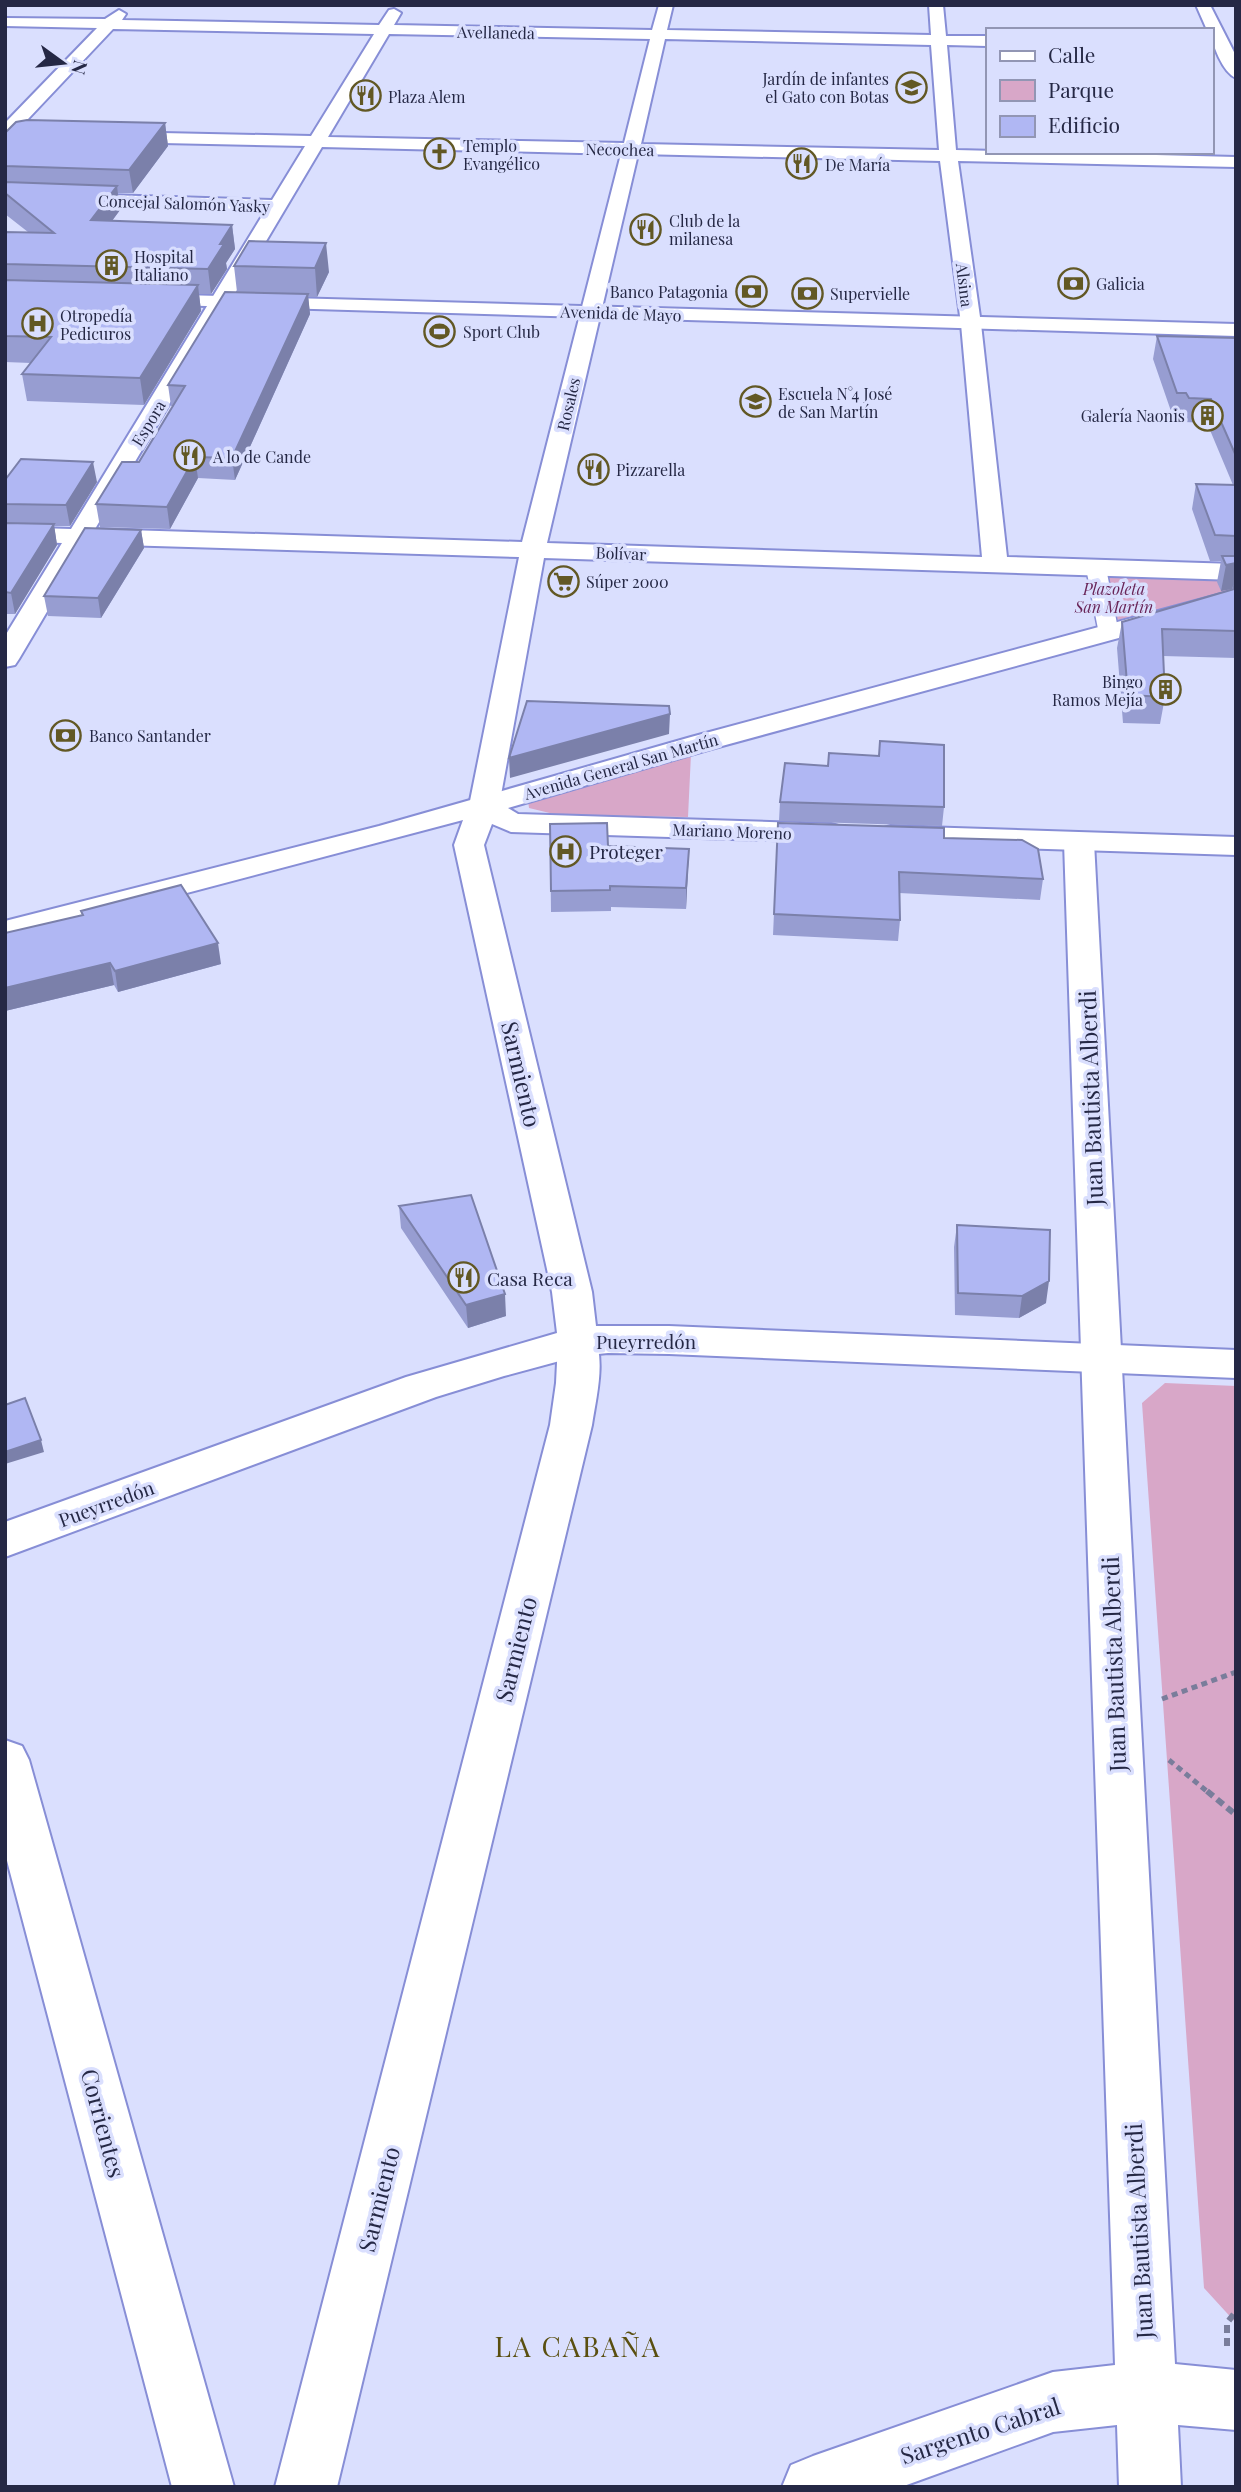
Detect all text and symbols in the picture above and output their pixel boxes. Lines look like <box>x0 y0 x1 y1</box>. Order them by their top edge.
street label: Avellaneda <box>456 21 535 43</box>
north arrow <box>28 28 98 98</box>
legend <box>986 28 1213 154</box>
text: Calle <box>1048 40 1095 68</box>
text: N <box>66 58 95 78</box>
place label: Jardín de infantes el Gato con Botas <box>761 68 889 107</box>
school or university icon: Jardín de infantes el Gato con Botas <box>895 70 929 104</box>
text: Parque <box>1048 75 1114 103</box>
restaurant icon: Plaza Alem <box>348 79 382 113</box>
place label: Plaza Alem <box>388 86 465 107</box>
text: Edificio <box>1048 110 1120 138</box>
place label: Templo Evangélico <box>463 135 540 174</box>
church icon: Templo Evangélico <box>423 137 457 171</box>
street label: Necochea <box>585 138 655 160</box>
restaurant icon: De María <box>785 147 819 181</box>
place label: De María <box>825 154 890 175</box>
street label: Concejal Salomón Yasky <box>98 190 270 216</box>
place label: Club de la milanesa <box>669 210 740 249</box>
restaurant icon: Club de la milanesa <box>629 212 663 246</box>
place label: Hospital Italiano <box>134 246 194 285</box>
building icon: Hospital Italiano <box>94 248 128 282</box>
street label: Alsina <box>952 261 978 308</box>
bank icon: Galicia <box>1056 266 1090 300</box>
place label: Galicia <box>1096 273 1145 294</box>
bank icon: Banco Patagonia <box>734 274 768 308</box>
bank icon: Supervielle <box>790 276 824 310</box>
place label: Banco Patagonia <box>610 281 728 302</box>
place label: Supervielle <box>830 283 910 304</box>
street label: Avenida de Mayo <box>559 300 682 326</box>
place label: Otropedía Pedicuros <box>60 305 132 344</box>
hospital icon: Otropedía Pedicuros <box>20 307 54 341</box>
sports icon: Sport Club <box>423 314 457 348</box>
place label: Sport Club <box>463 321 540 342</box>
street label: Rosales <box>552 375 584 433</box>
place label: Escuela N°4 José de San Martín <box>778 383 892 422</box>
school or university icon: Escuela N°4 José de San Martín <box>738 385 772 419</box>
street label: Espora <box>126 396 170 450</box>
building icon: Galería Naonis <box>1191 398 1225 432</box>
place label: Galería Naonis <box>1081 405 1185 426</box>
restaurant icon: A lo de Cande <box>173 439 207 473</box>
place label: A lo de Cande <box>212 446 311 467</box>
restaurant icon: Pizzarella <box>576 452 610 486</box>
place label: Pizzarella <box>616 459 685 480</box>
street label: Bolívar <box>595 542 647 564</box>
supermarket icon: Súper 2000 <box>546 564 580 598</box>
place label: Súper 2000 <box>586 571 669 592</box>
park label: Plazoleta San Martín <box>1074 578 1153 617</box>
place label: Bingo Ramos Mejía <box>1052 671 1143 710</box>
building icon: Bingo Ramos Mejía <box>1149 673 1183 707</box>
bank icon: Banco Santander <box>49 718 83 752</box>
place label: Banco Santander <box>89 725 211 746</box>
street label: Avenida General San Martín <box>521 728 721 804</box>
street label: Mariano Moreno <box>672 818 792 844</box>
hospital icon: Proteger <box>549 834 583 868</box>
place label: Proteger <box>589 838 663 864</box>
street label: Juan Bautista Alberdi <box>1071 989 1109 1207</box>
street label: Sarmiento <box>495 1018 549 1130</box>
restaurant icon: Casa Reca <box>447 1261 481 1295</box>
place label: Casa Reca <box>487 1265 573 1291</box>
street label: Pueyrredón <box>596 1328 697 1354</box>
street label: Pueyrredón <box>55 1473 158 1532</box>
street label: Juan Bautista Alberdi <box>1094 1555 1132 1773</box>
street label: Sarmiento <box>487 1593 543 1705</box>
street label: Corrientes <box>75 2065 133 2181</box>
street label: Juan Bautista Alberdi <box>1117 2122 1159 2340</box>
street label: Sarmiento <box>350 2143 406 2255</box>
district label: LA CABAÑA <box>495 2327 662 2364</box>
street label: Sargento Cabral <box>896 2389 1064 2470</box>

